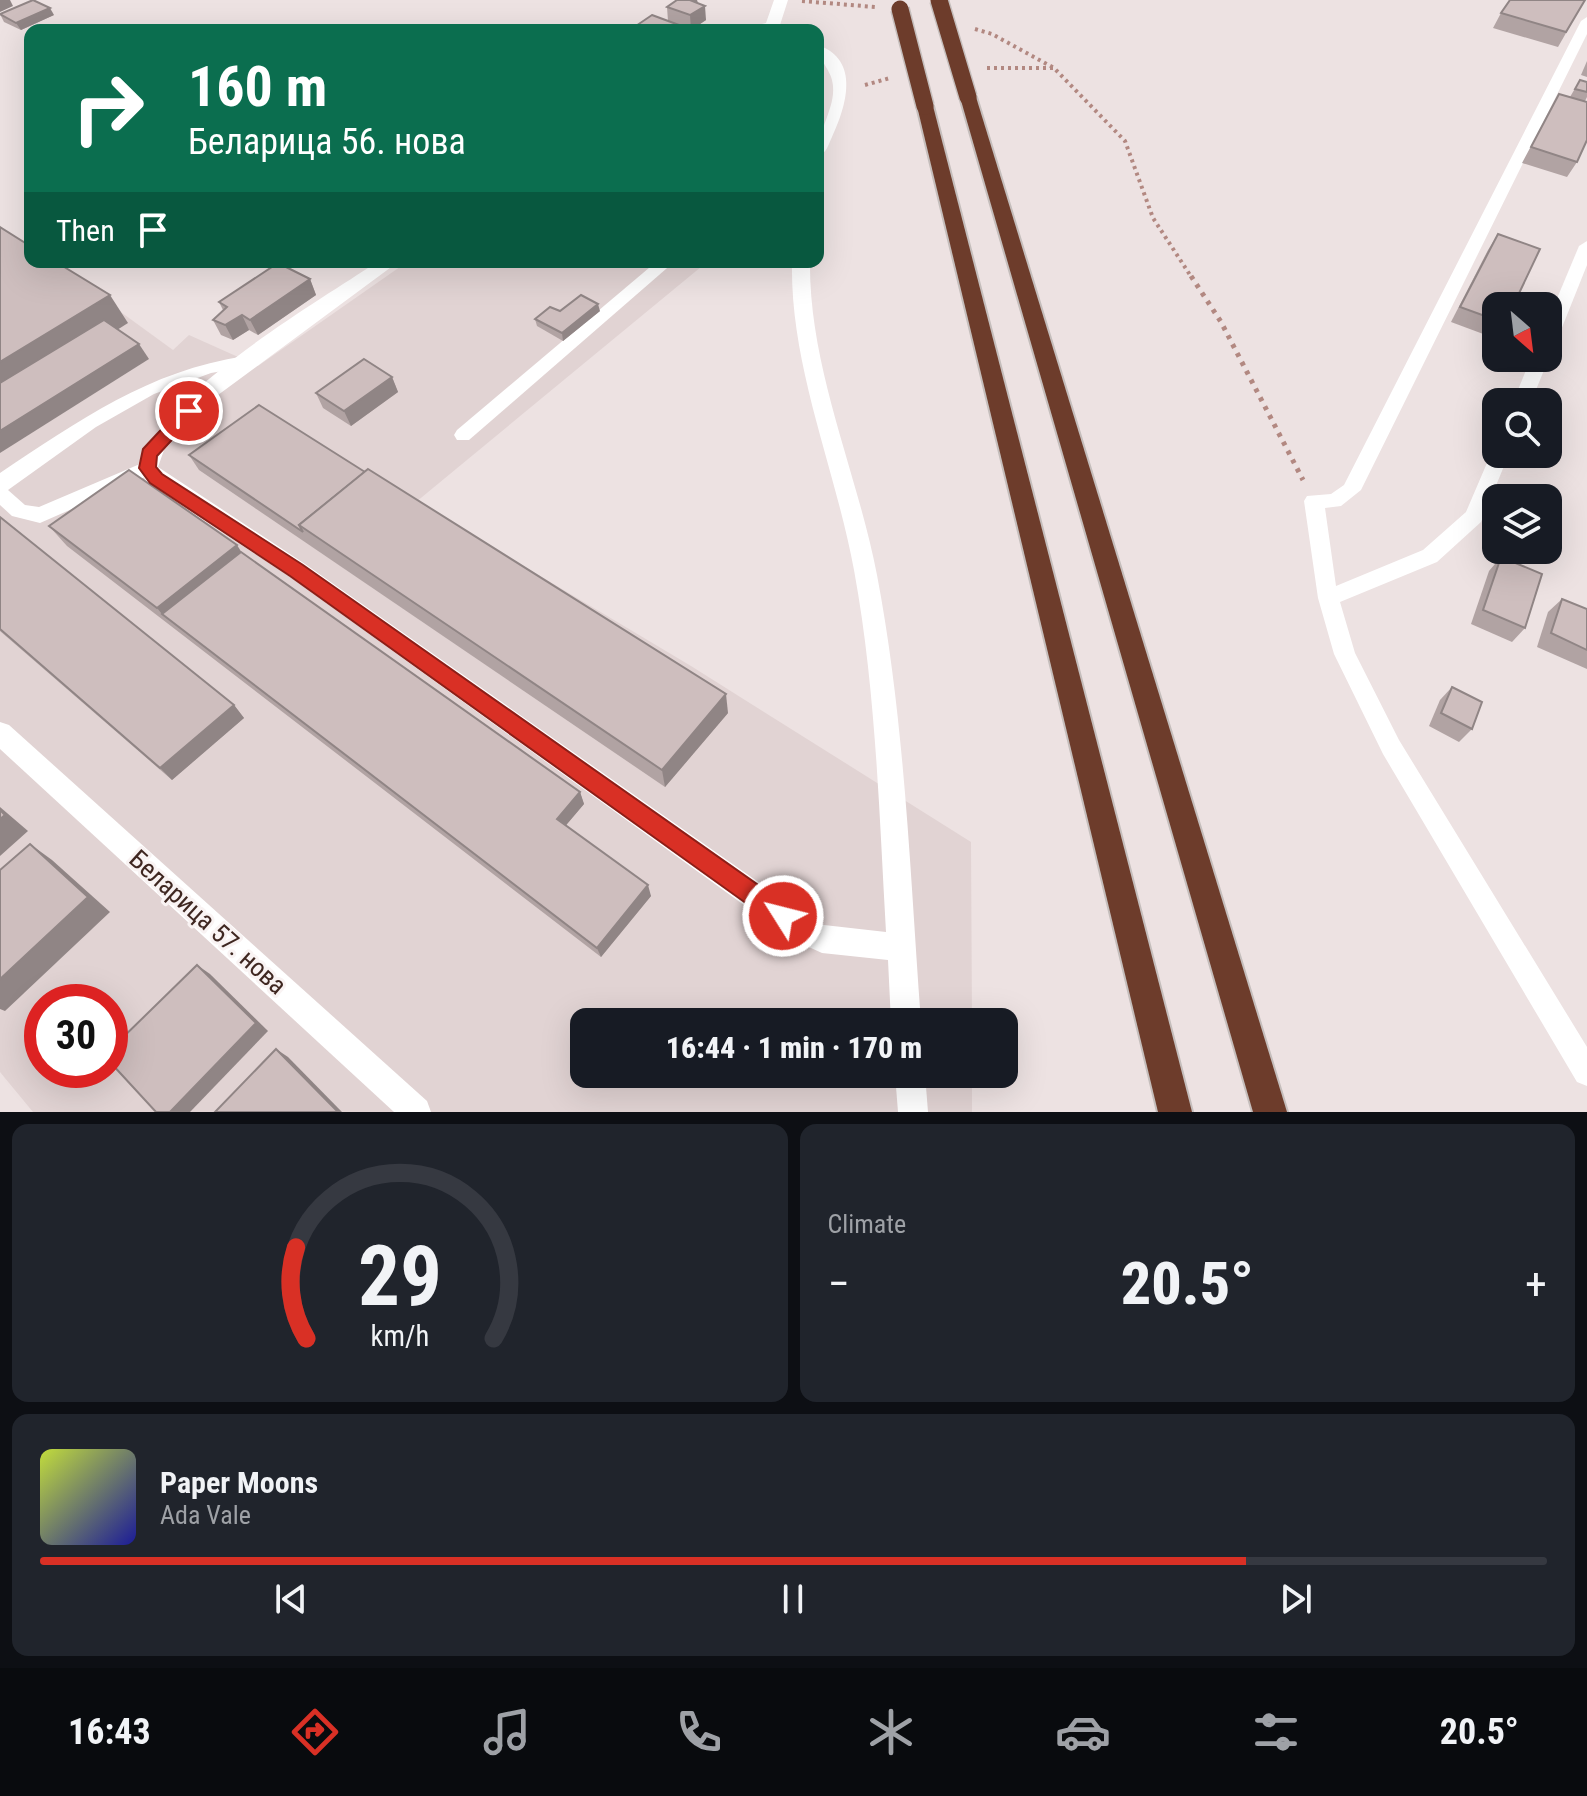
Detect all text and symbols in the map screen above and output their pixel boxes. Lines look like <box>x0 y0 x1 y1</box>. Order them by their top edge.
text: 160 m <box>188 54 327 120</box>
icon: right <box>56 56 160 160</box>
text: Беларица 56. нова <box>188 121 466 163</box>
icon: arrive <box>131 208 175 252</box>
text: Then <box>56 213 115 248</box>
north arrow <box>1482 292 1562 372</box>
map controls <box>1482 292 1562 564</box>
pin <box>155 377 223 445</box>
button: search <box>1482 388 1562 468</box>
icon: arrive <box>167 389 211 433</box>
button: layers <box>1482 484 1562 564</box>
street label: Беларица 57. нова <box>123 844 293 1000</box>
position arrow <box>741 874 825 958</box>
speed limit sign: 30 <box>24 984 128 1088</box>
text: 16:44 · 1 min · 170 m <box>666 1030 922 1065</box>
text: Climate <box>828 1209 906 1239</box>
text: 29 <box>358 1228 442 1325</box>
text: 20.5° <box>1121 1248 1254 1319</box>
text: − <box>828 1258 850 1310</box>
text: + <box>1525 1258 1547 1310</box>
text: km/h <box>370 1319 429 1353</box>
text: Paper Moons <box>160 1465 318 1500</box>
text: Ada Vale <box>160 1500 251 1530</box>
icon: previous <box>269 1577 313 1621</box>
icon: pause <box>771 1577 815 1621</box>
icon: next <box>1274 1577 1318 1621</box>
icon: directions <box>287 1704 343 1760</box>
icon: music <box>479 1704 535 1760</box>
icon: phone <box>671 1704 727 1760</box>
icon: climate <box>863 1704 919 1760</box>
icon: car <box>1055 1704 1111 1760</box>
icon: filters <box>1248 1704 1304 1760</box>
text: 16:43 <box>68 1711 151 1753</box>
text: 20.5° <box>1440 1711 1519 1753</box>

